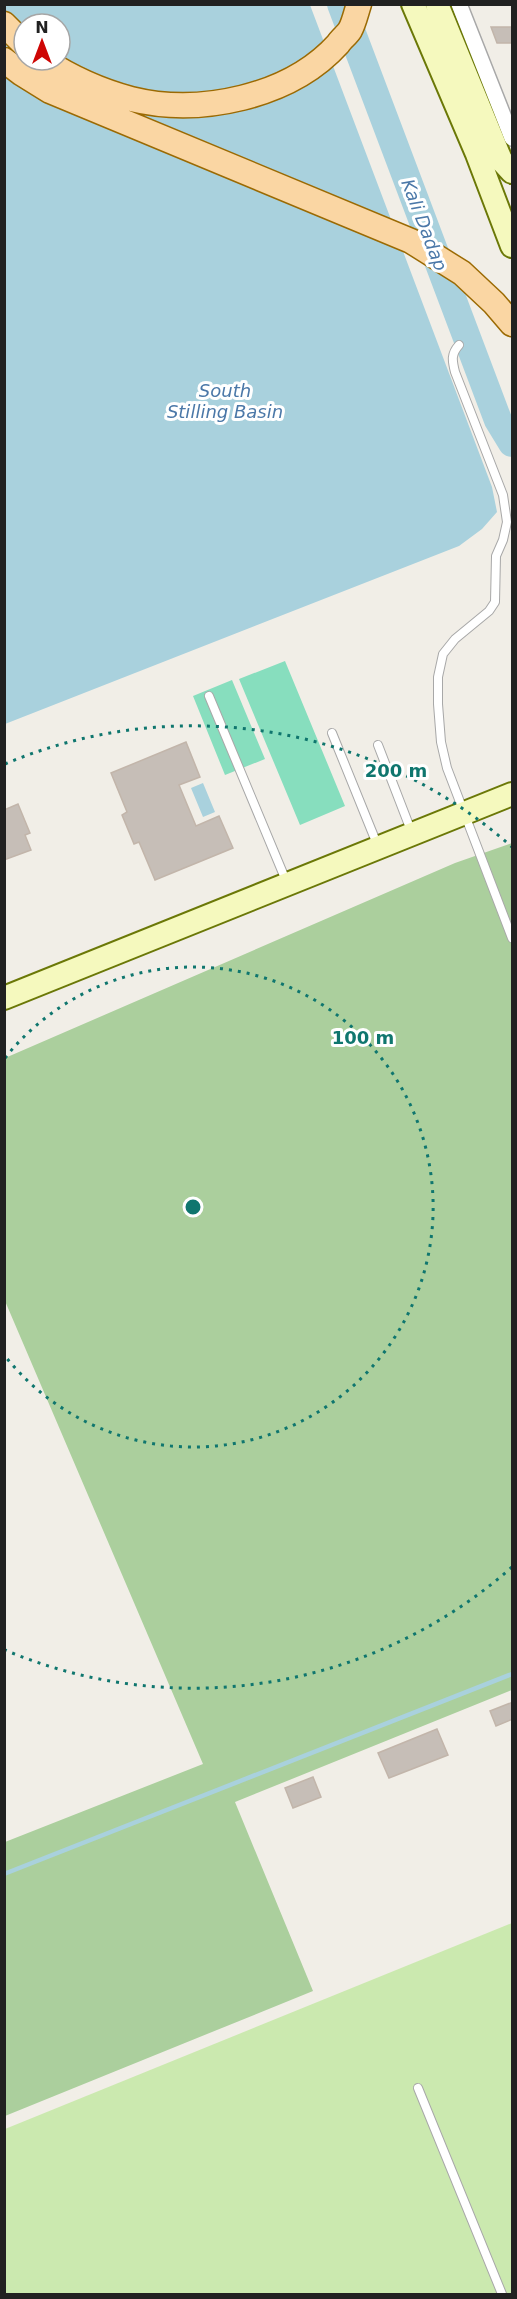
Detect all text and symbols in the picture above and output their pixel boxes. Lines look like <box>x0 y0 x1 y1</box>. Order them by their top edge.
north arrow <box>12 12 72 72</box>
text: N <box>35 18 49 37</box>
water label: Kali Dadap <box>397 176 452 274</box>
water label: South Stilling Basin <box>167 380 283 422</box>
text: 200 m <box>365 760 427 781</box>
text: 100 m <box>332 1027 394 1048</box>
centre of rings <box>183 1197 203 1217</box>

